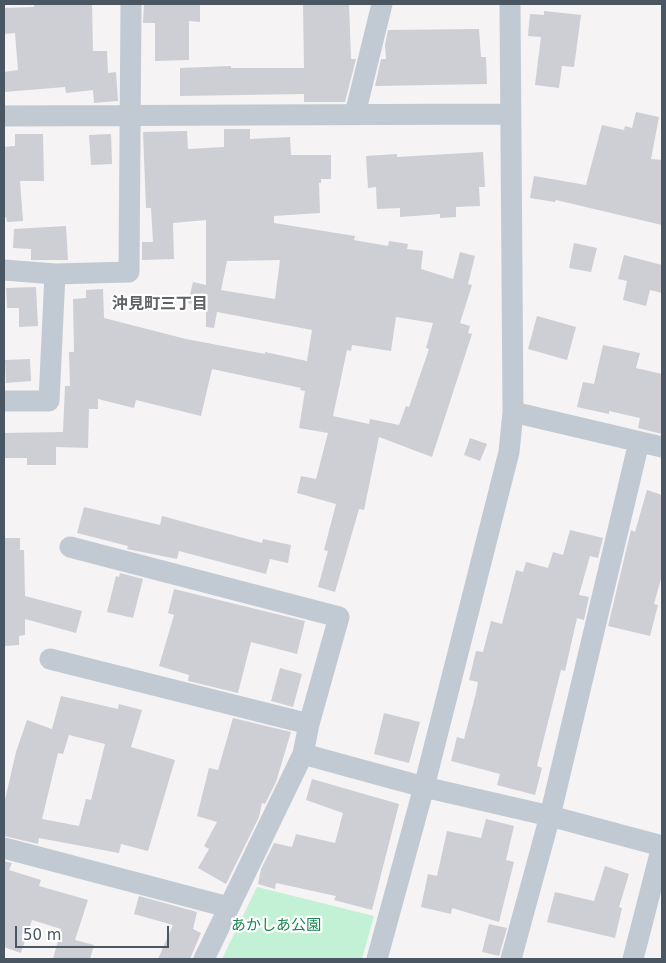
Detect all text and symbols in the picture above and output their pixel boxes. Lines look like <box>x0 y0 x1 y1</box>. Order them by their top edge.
district label: 沖見町三丁目 <box>112 295 208 315</box>
scale bar <box>18 916 171 948</box>
park label: あかしあ公園 <box>231 917 321 935</box>
text: 50 m <box>23 926 61 944</box>

